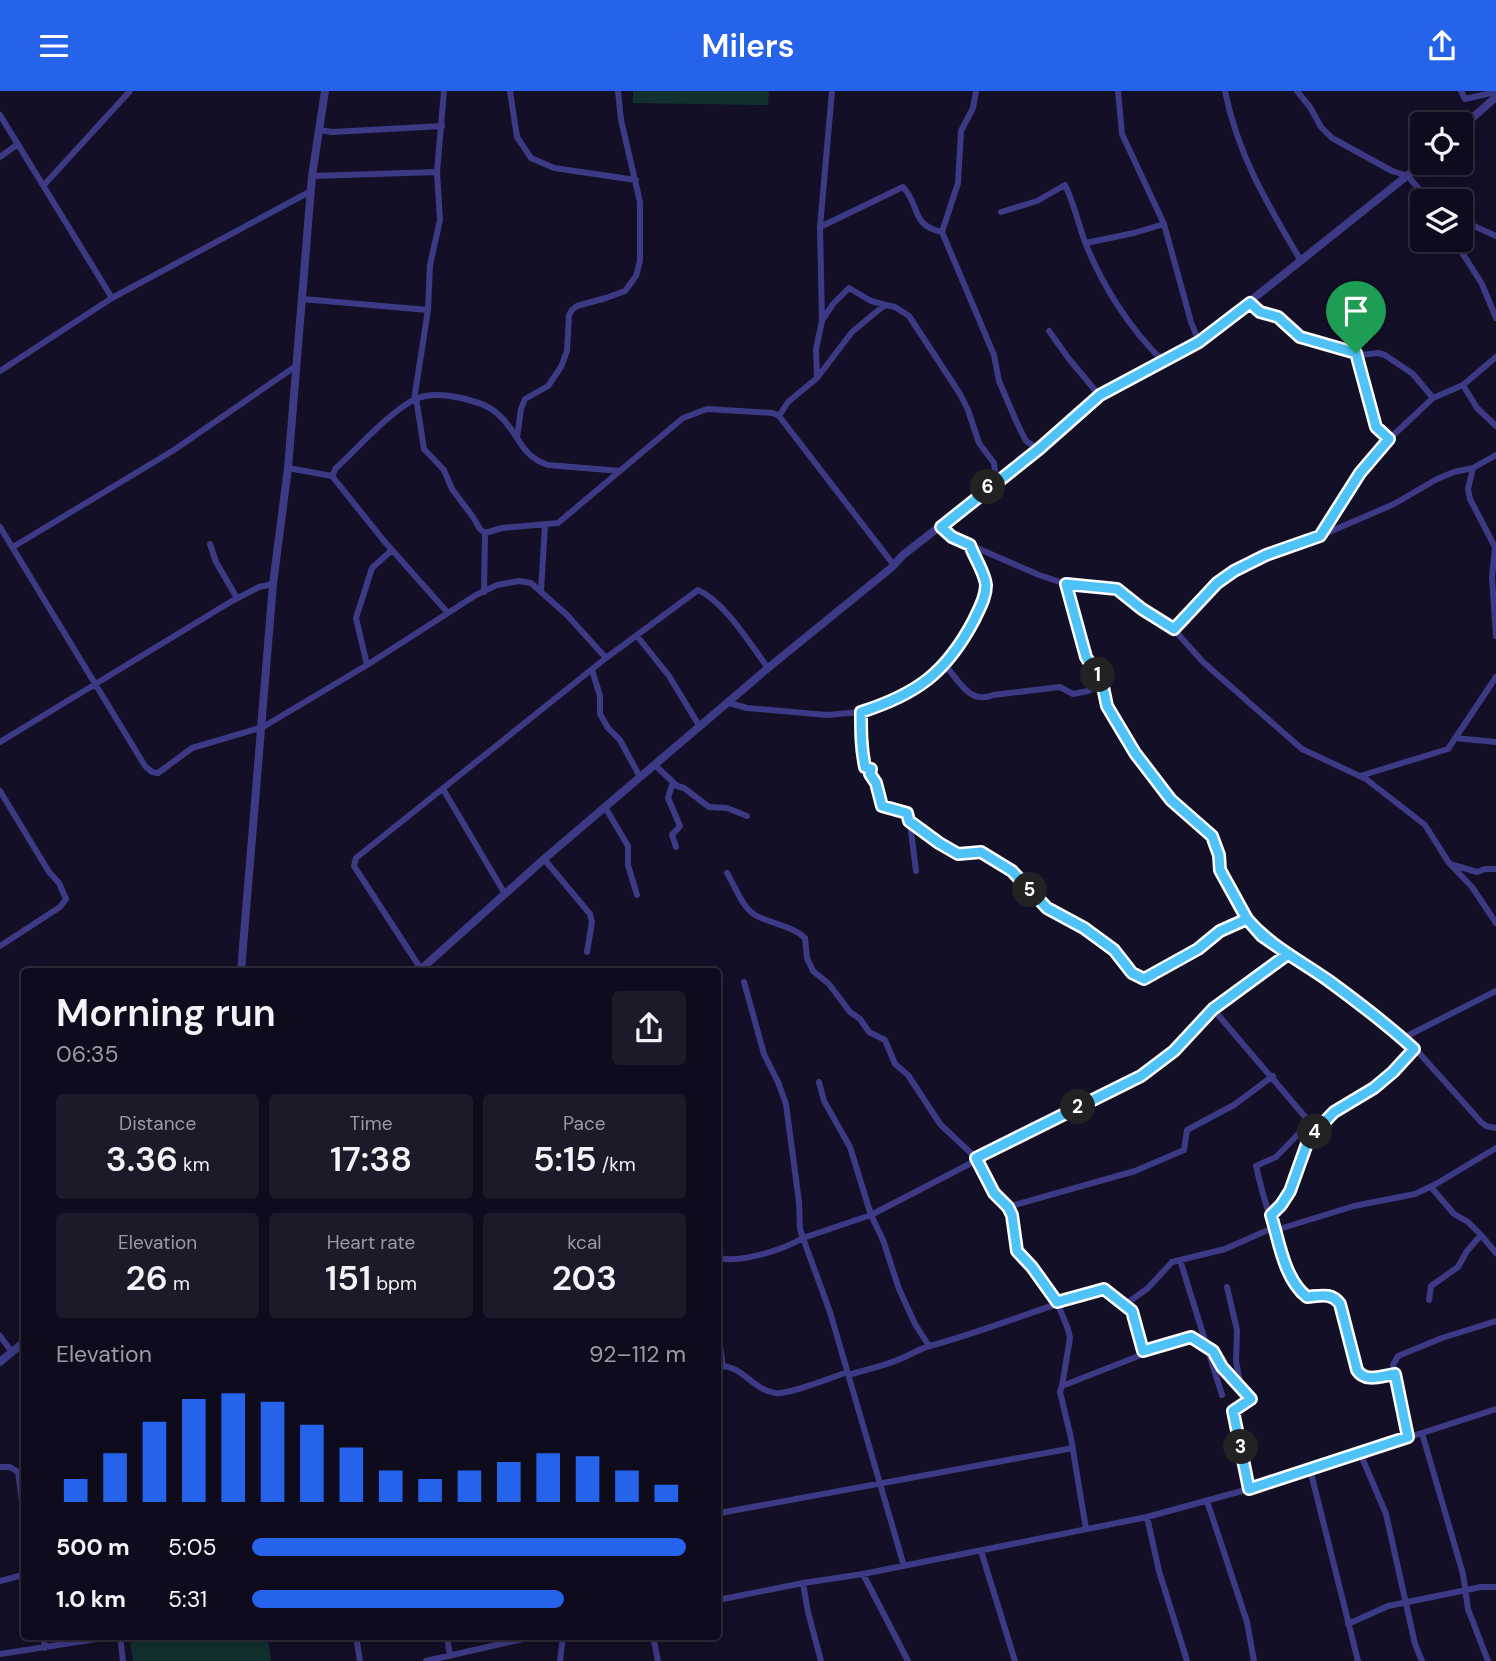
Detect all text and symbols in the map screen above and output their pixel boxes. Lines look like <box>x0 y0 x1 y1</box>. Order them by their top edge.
text: Milers <box>702 25 794 67</box>
icon: menu <box>35 27 73 65</box>
icon: share <box>1423 27 1461 65</box>
map controls <box>1410 112 1473 252</box>
button: locate <box>1410 112 1473 175</box>
button: layers <box>1410 189 1473 252</box>
pin <box>1326 281 1386 353</box>
icon: arrive <box>1337 292 1375 330</box>
pin: 6 <box>970 469 1006 505</box>
text: 6 <box>981 474 994 499</box>
pin: 1 <box>1080 657 1116 693</box>
text: 1 <box>1094 662 1101 687</box>
pin: 5 <box>1012 873 1048 907</box>
text: 5 <box>1024 877 1035 902</box>
text: Morning run <box>56 988 276 1038</box>
button: share <box>612 991 686 1065</box>
text: 06:35 <box>56 1039 118 1069</box>
pin: 2 <box>1060 1089 1096 1125</box>
text: 2 <box>1072 1094 1083 1119</box>
text: Distance <box>119 1111 196 1136</box>
text: Time <box>350 1111 392 1136</box>
text: Pace <box>563 1111 606 1136</box>
pin: 4 <box>1298 1115 1332 1149</box>
text: 4 <box>1308 1119 1321 1144</box>
text: 3.36 <box>106 1136 178 1182</box>
text: 17:38 <box>330 1136 412 1182</box>
text: 5:15 <box>533 1136 597 1182</box>
text: km <box>178 1152 210 1177</box>
text: /km <box>597 1152 636 1177</box>
text: Elevation <box>118 1230 197 1255</box>
text: Heart rate <box>327 1230 415 1255</box>
text: kcal <box>567 1230 601 1255</box>
text: 26 <box>125 1255 168 1301</box>
text: 151 <box>325 1255 371 1301</box>
text: 203 <box>552 1255 617 1301</box>
text: m <box>168 1271 190 1296</box>
text: bpm <box>371 1271 417 1296</box>
text: Elevation <box>56 1339 152 1369</box>
text: 92–112 m <box>589 1339 686 1369</box>
pin: 3 <box>1224 1429 1258 1465</box>
text: 3 <box>1235 1434 1246 1459</box>
text: 500 m <box>56 1532 130 1562</box>
text: 5:05 <box>168 1532 216 1562</box>
text: 1.0 km <box>56 1584 126 1614</box>
text: 5:31 <box>168 1584 207 1614</box>

